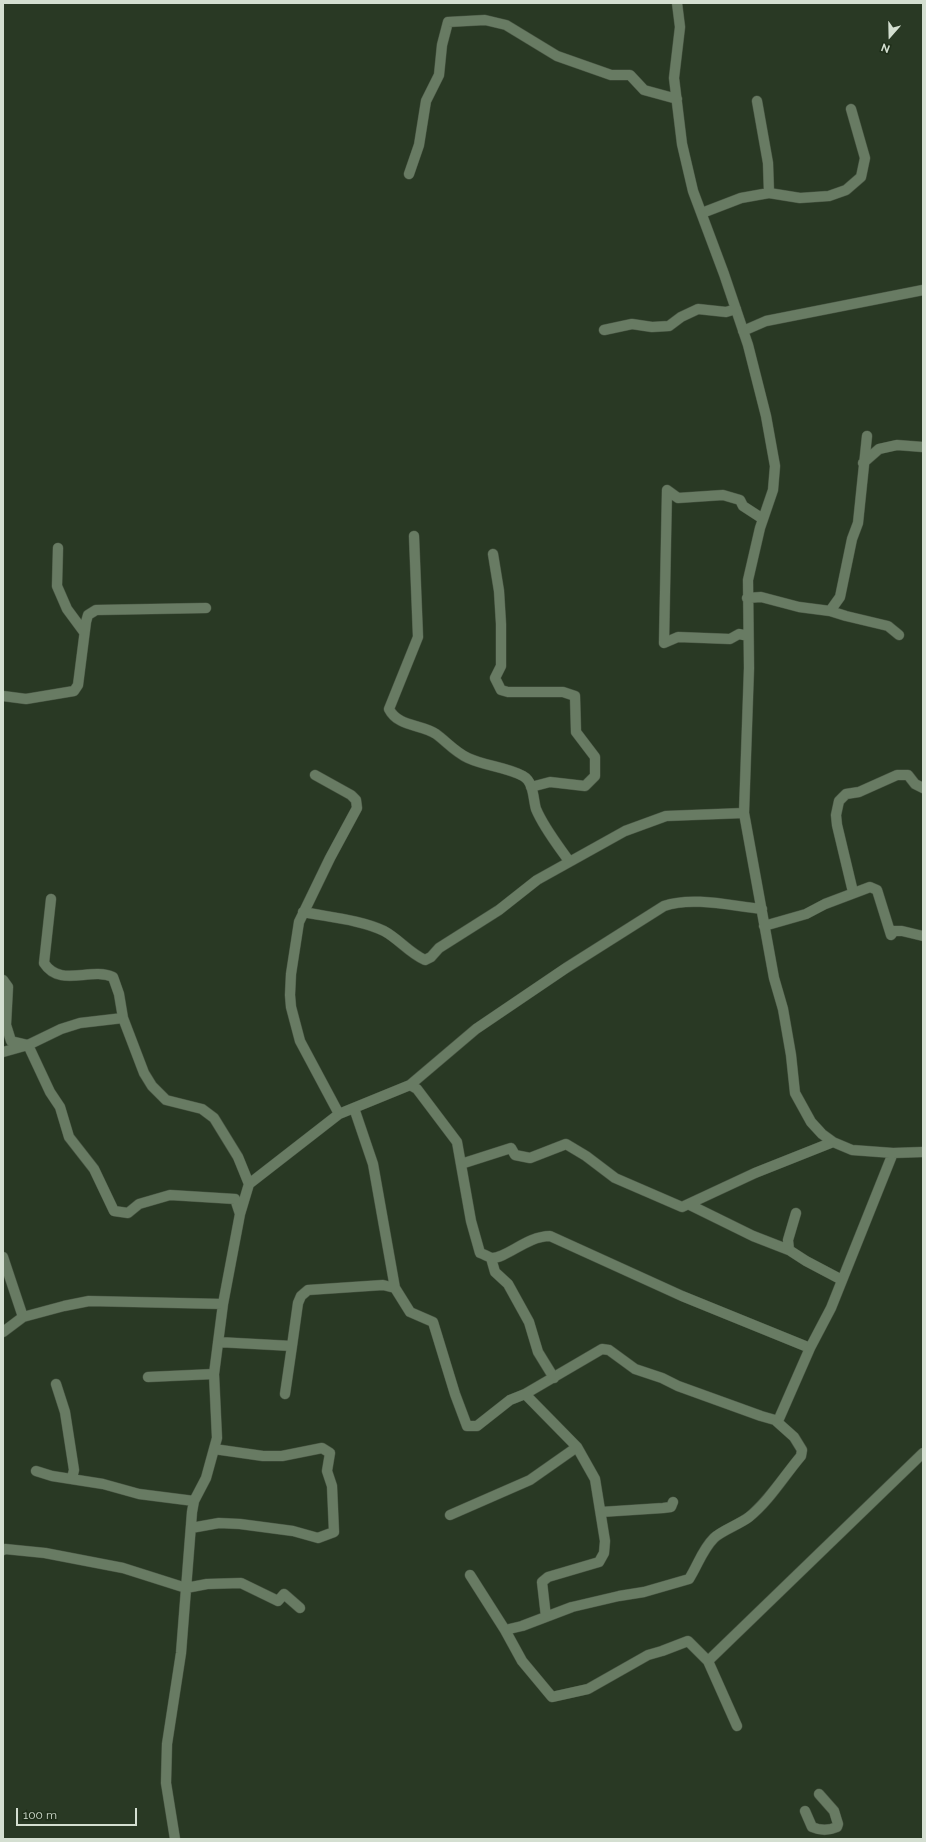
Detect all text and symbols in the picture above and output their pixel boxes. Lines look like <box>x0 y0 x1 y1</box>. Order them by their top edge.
north arrow <box>870 16 910 56</box>
text: N <box>880 40 892 55</box>
scale bar <box>18 1800 139 1826</box>
text: 100 m <box>23 1808 57 1822</box>

